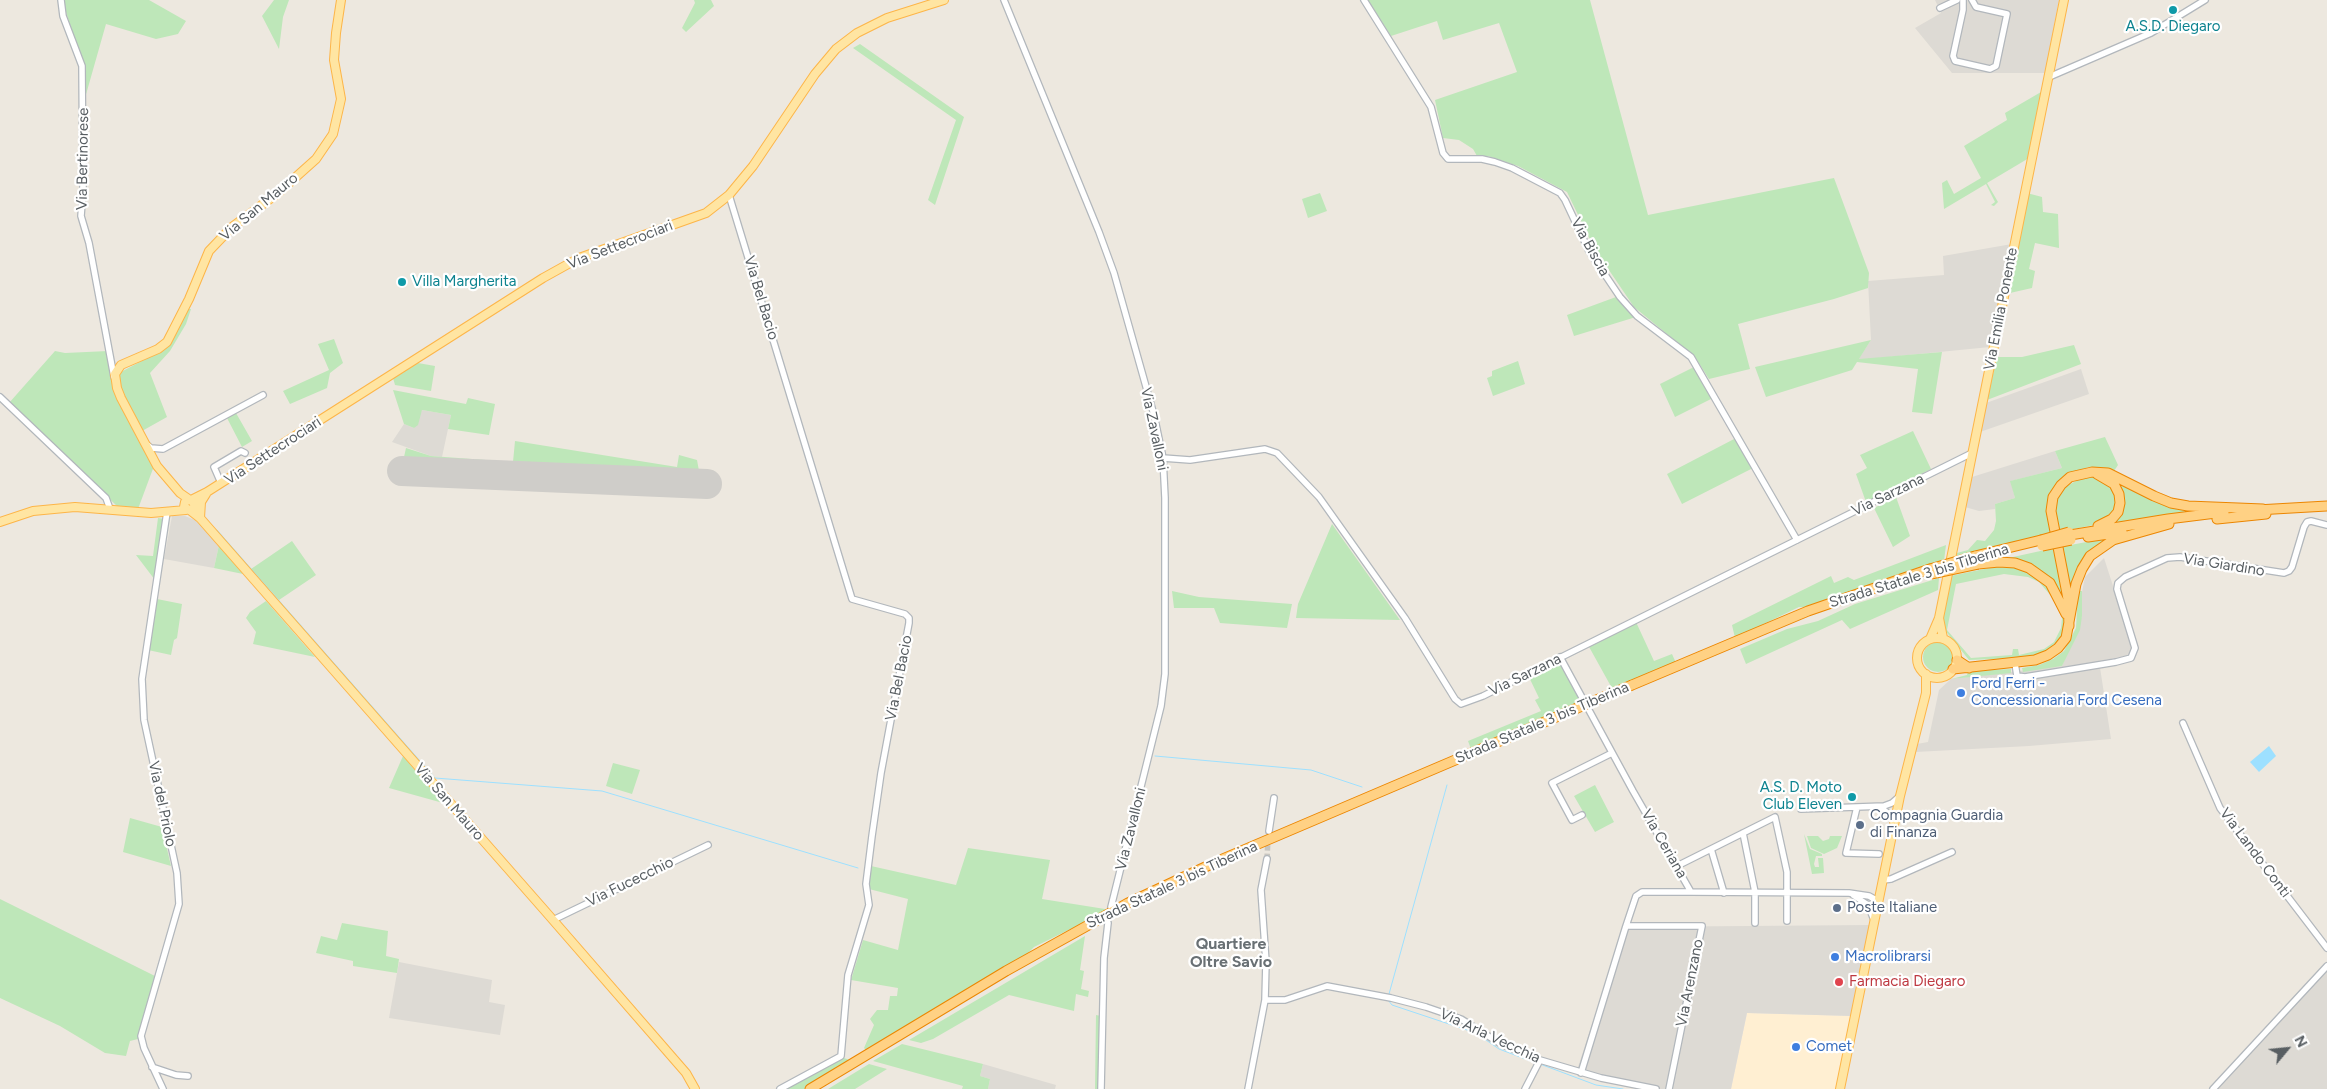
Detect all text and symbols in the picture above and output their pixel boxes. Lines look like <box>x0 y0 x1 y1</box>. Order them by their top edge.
marker: A.S.D. Diegaro <box>2167 4 2179 16</box>
place label: A.S.D. Diegaro <box>2126 18 2220 36</box>
street label: Via Bertinorese <box>73 108 93 210</box>
street label: Via San Mauro <box>216 169 302 245</box>
street label: Via Biscia <box>1567 215 1613 279</box>
street label: Via Settecrociari <box>565 217 675 273</box>
street label: Via Emilia Ponente <box>1980 246 2022 372</box>
street label: Via Bel Bacio <box>740 254 782 342</box>
place label: Villa Margherita <box>412 273 516 291</box>
marker: Villa Margherita <box>396 276 408 288</box>
street label: Via Zavalloni <box>1136 386 1172 472</box>
street label: Via Settecrociari <box>221 413 325 489</box>
street label: Via Sarzana <box>1849 470 1927 520</box>
street label: Strada Statale 3 bis Tiberina <box>1827 540 2011 612</box>
street label: Via Giardino <box>2182 550 2266 580</box>
street label: Via Bel Bacio <box>882 634 916 722</box>
street label: Via Sarzana <box>1486 650 1564 700</box>
place label: Ford Ferri - Concessionaria Ford Cesena <box>1971 675 2162 710</box>
street label: Strada Statale 3 bis Tiberina <box>1452 678 1632 768</box>
marker: Ford Ferri - Concessionaria Ford Cesena <box>1955 687 1967 699</box>
street label: Via del Priolo <box>144 760 180 848</box>
street label: Via San Mauro <box>411 760 487 844</box>
place label: A.S. D. Moto Club Eleven <box>1760 779 1842 814</box>
street label: Via Zavalloni <box>1112 786 1150 872</box>
marker: A.S. D. Moto Club Eleven <box>1846 791 1858 803</box>
street label: Via Lando Conti <box>2216 805 2294 901</box>
street label: Via Ceriana <box>1637 806 1691 882</box>
place label: Compagnia Guardia di Finanza <box>1870 807 2003 842</box>
marker: Compagnia Guardia di Finanza <box>1854 819 1866 831</box>
street label: Strada Statale 3 bis Tiberina <box>1084 837 1260 933</box>
street label: Via Fucecchio <box>584 853 676 911</box>
place label: Poste Italiane <box>1847 899 1937 917</box>
marker: Poste Italiane <box>1831 902 1843 914</box>
district label: Quartiere Oltre Savio <box>1190 934 1272 972</box>
street label: Via Arenzano <box>1673 938 1707 1028</box>
place label: Macrolibrarsi <box>1845 948 1931 966</box>
marker: Macrolibrarsi <box>1829 951 1841 963</box>
place label: Farmacia Diegaro <box>1849 973 1965 991</box>
marker: Farmacia Diegaro <box>1833 976 1845 988</box>
street label: Via Arla Vecchia <box>1437 1005 1543 1067</box>
north arrow <box>2262 1024 2312 1074</box>
text: N <box>2291 1033 2311 1050</box>
place label: Comet <box>1806 1038 1852 1056</box>
marker: Comet <box>1790 1041 1802 1053</box>

